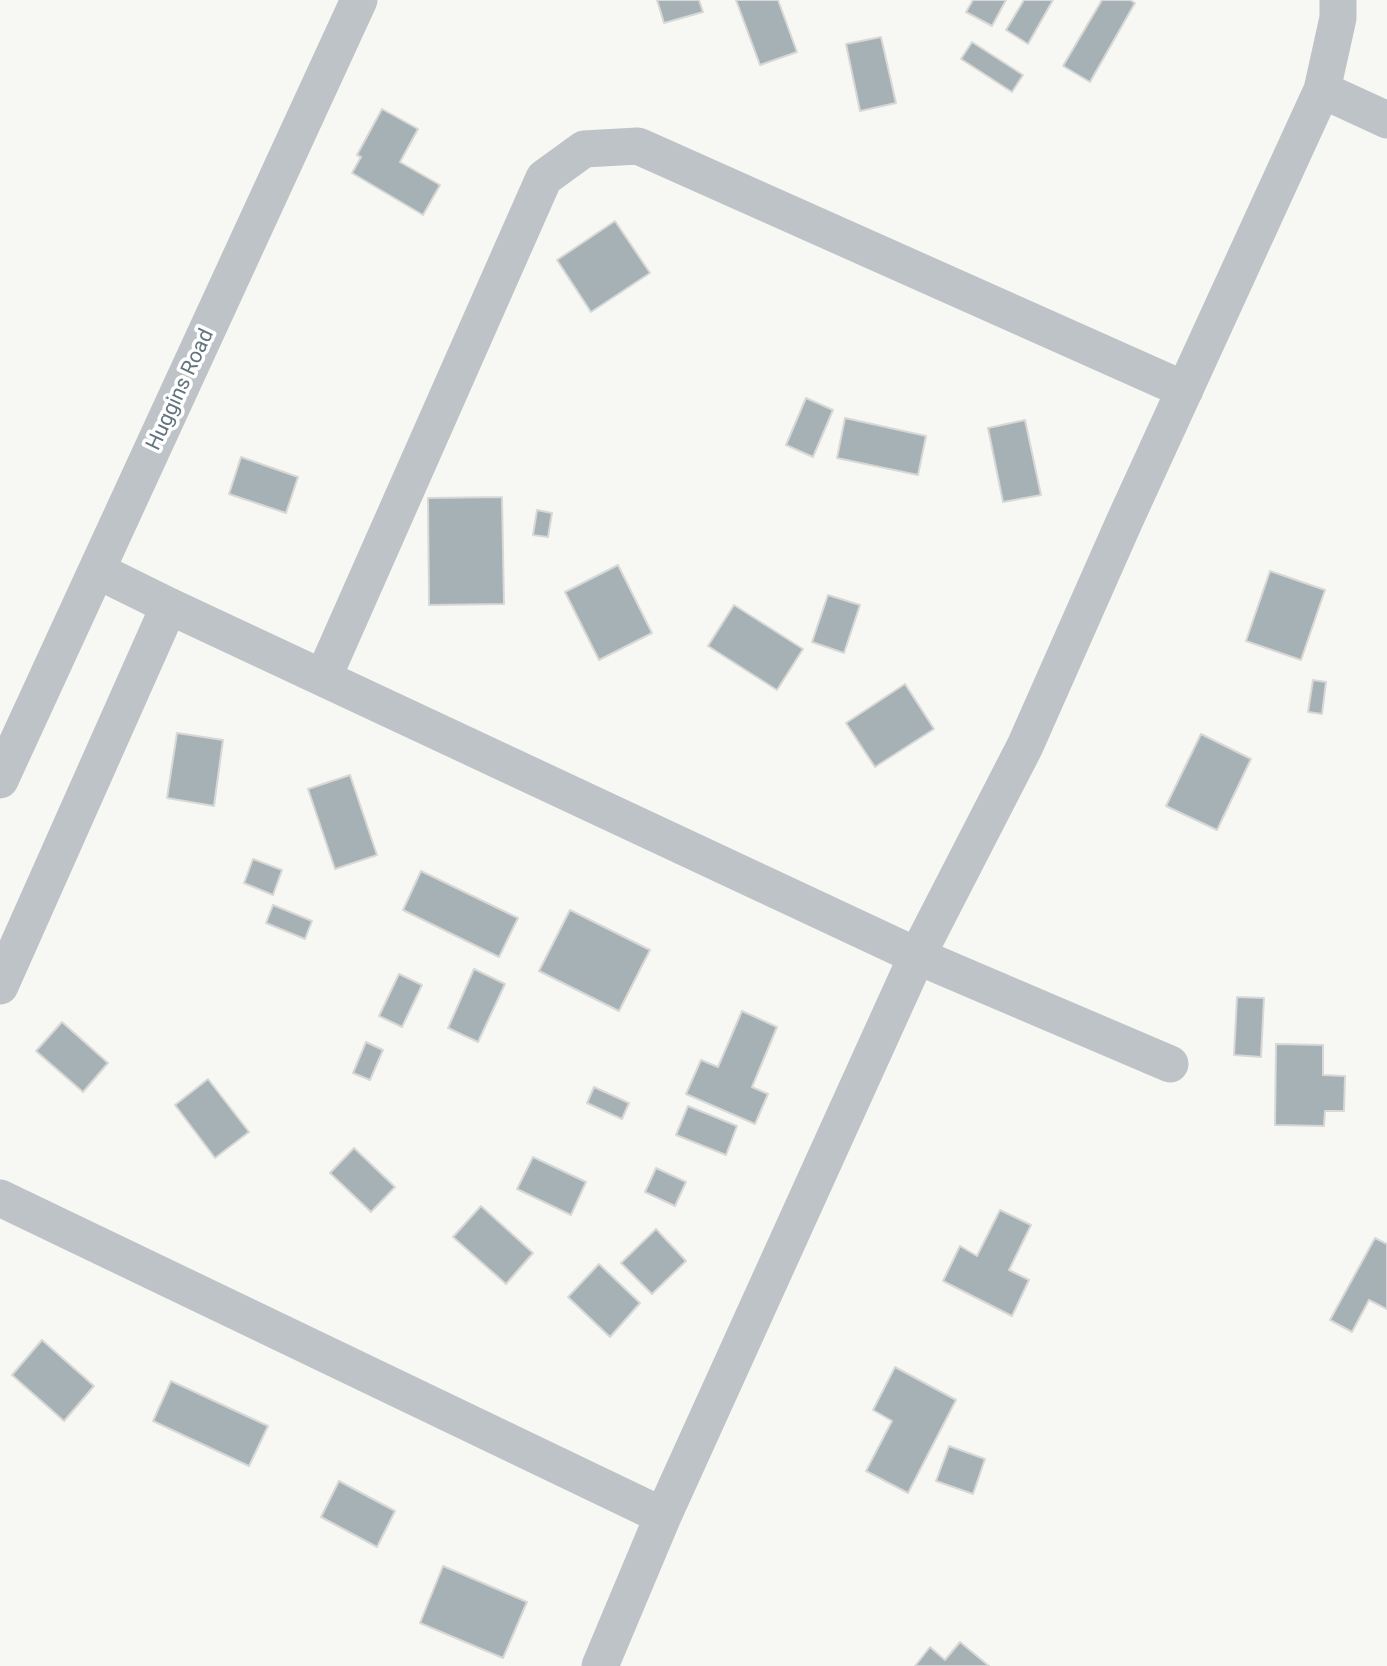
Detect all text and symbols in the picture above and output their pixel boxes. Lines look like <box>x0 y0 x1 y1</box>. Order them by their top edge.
street label: Huggins Road <box>142 325 220 455</box>

